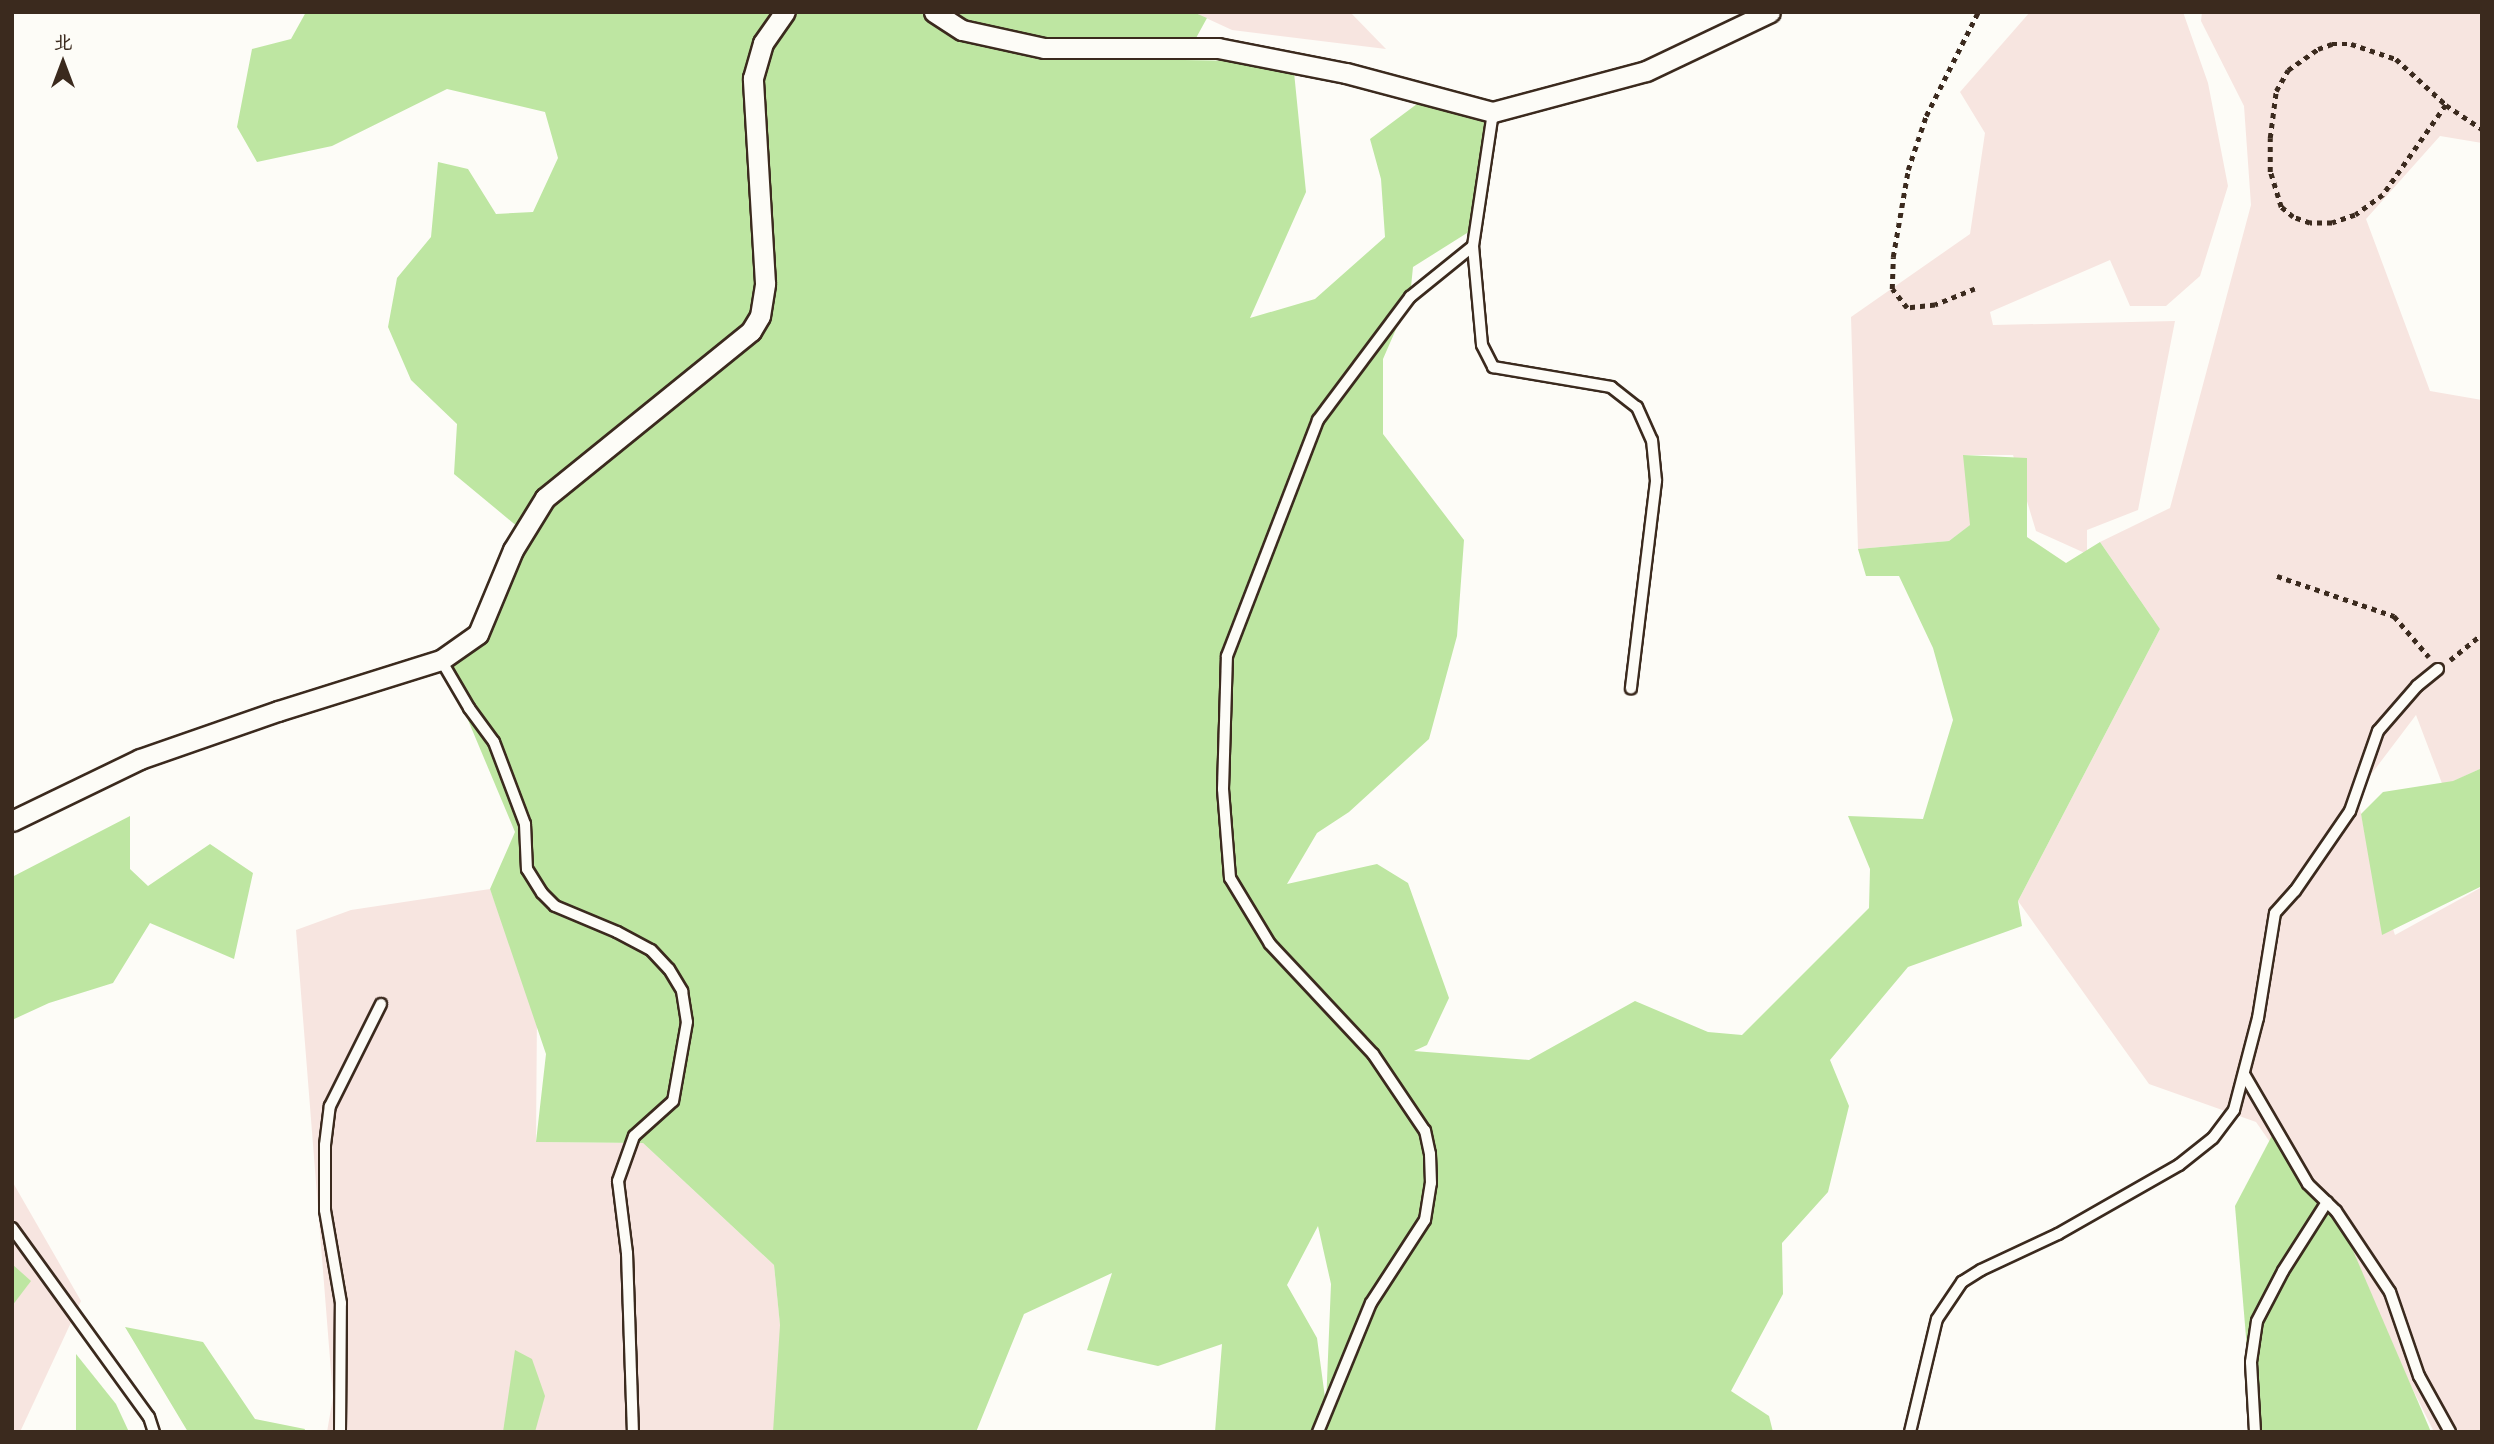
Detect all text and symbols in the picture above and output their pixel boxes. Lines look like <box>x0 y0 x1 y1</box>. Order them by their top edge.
north arrow <box>28 28 98 98</box>
text: 北 <box>53 29 73 54</box>

